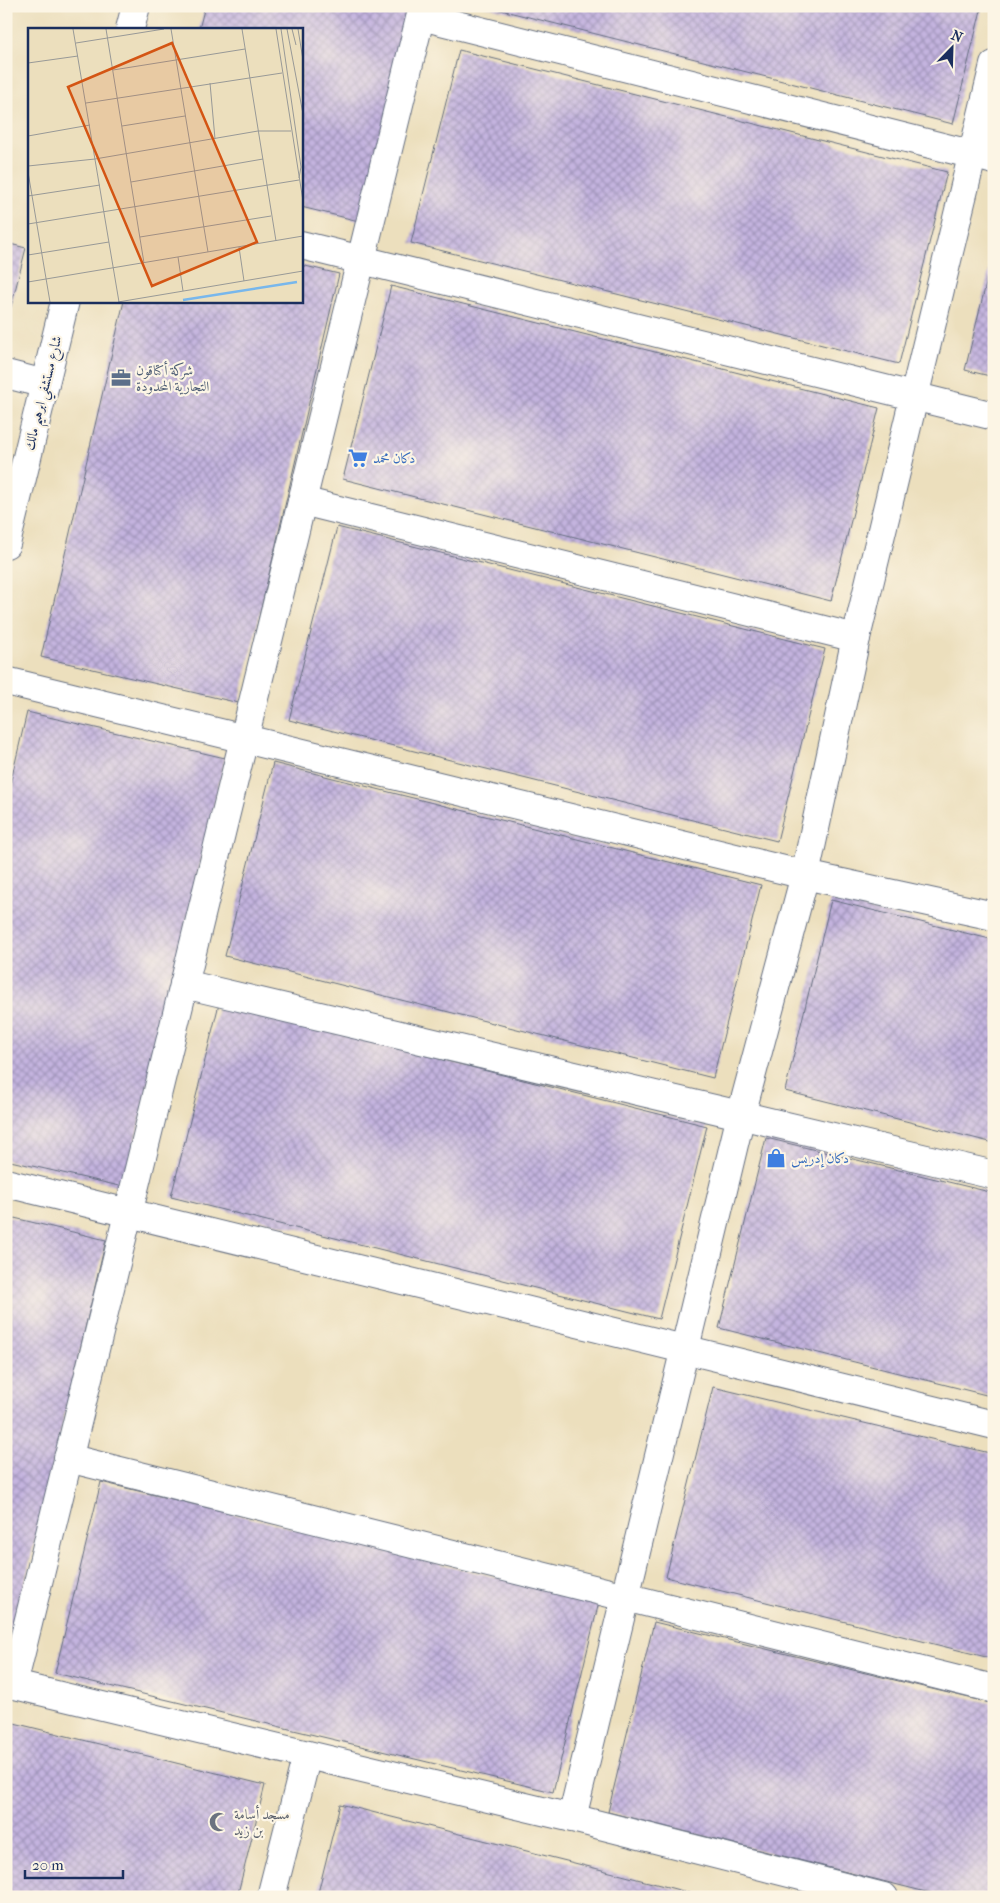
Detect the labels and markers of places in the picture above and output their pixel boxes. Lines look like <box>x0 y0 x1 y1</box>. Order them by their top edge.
place label: شركة أكتاقون التجارية المحدودة <box>136 360 209 395</box>
office icon: شركة أكتاقون التجارية المحدودة <box>110 367 132 389</box>
supermarket icon: دكان محمد <box>347 447 369 469</box>
place label: دكان محمد <box>373 450 415 467</box>
shop icon: دكان إدريس <box>765 1147 787 1169</box>
place label: دكان إدريس <box>791 1150 849 1168</box>
place label: مسجد أسامة بن زيد <box>234 1804 290 1839</box>
mosque icon: مسجد أسامة بن زيد <box>208 1811 230 1833</box>

